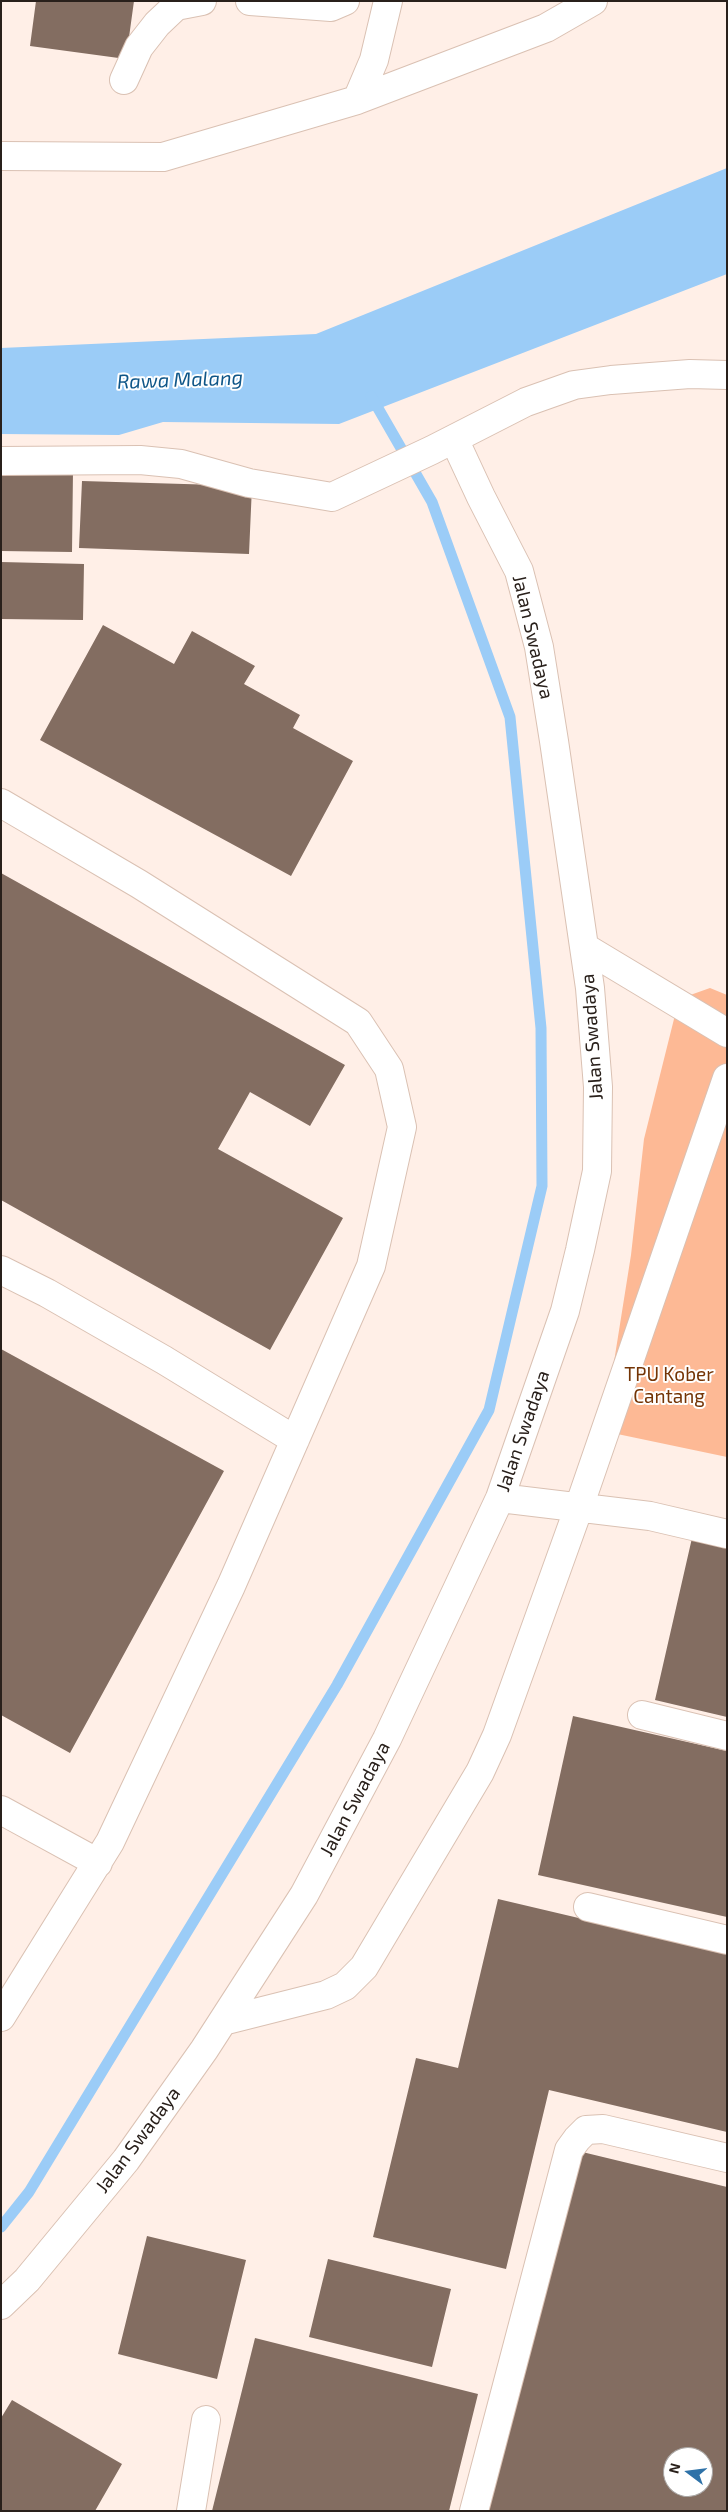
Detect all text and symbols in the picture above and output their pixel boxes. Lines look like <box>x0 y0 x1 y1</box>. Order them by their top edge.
water label: Rawa Malang <box>117 366 243 394</box>
street label: Jalan Swadaya <box>508 573 558 701</box>
street label: Jalan Swadaya <box>576 973 608 1101</box>
park label: TPU Kober Cantang <box>624 1364 714 1408</box>
street label: Jalan Swadaya <box>492 1367 554 1495</box>
street label: Jalan Swadaya <box>315 1738 395 1860</box>
street label: Jalan Swadaya <box>91 2083 185 2197</box>
north arrow <box>663 2447 713 2497</box>
text: N <box>664 2461 684 2475</box>

